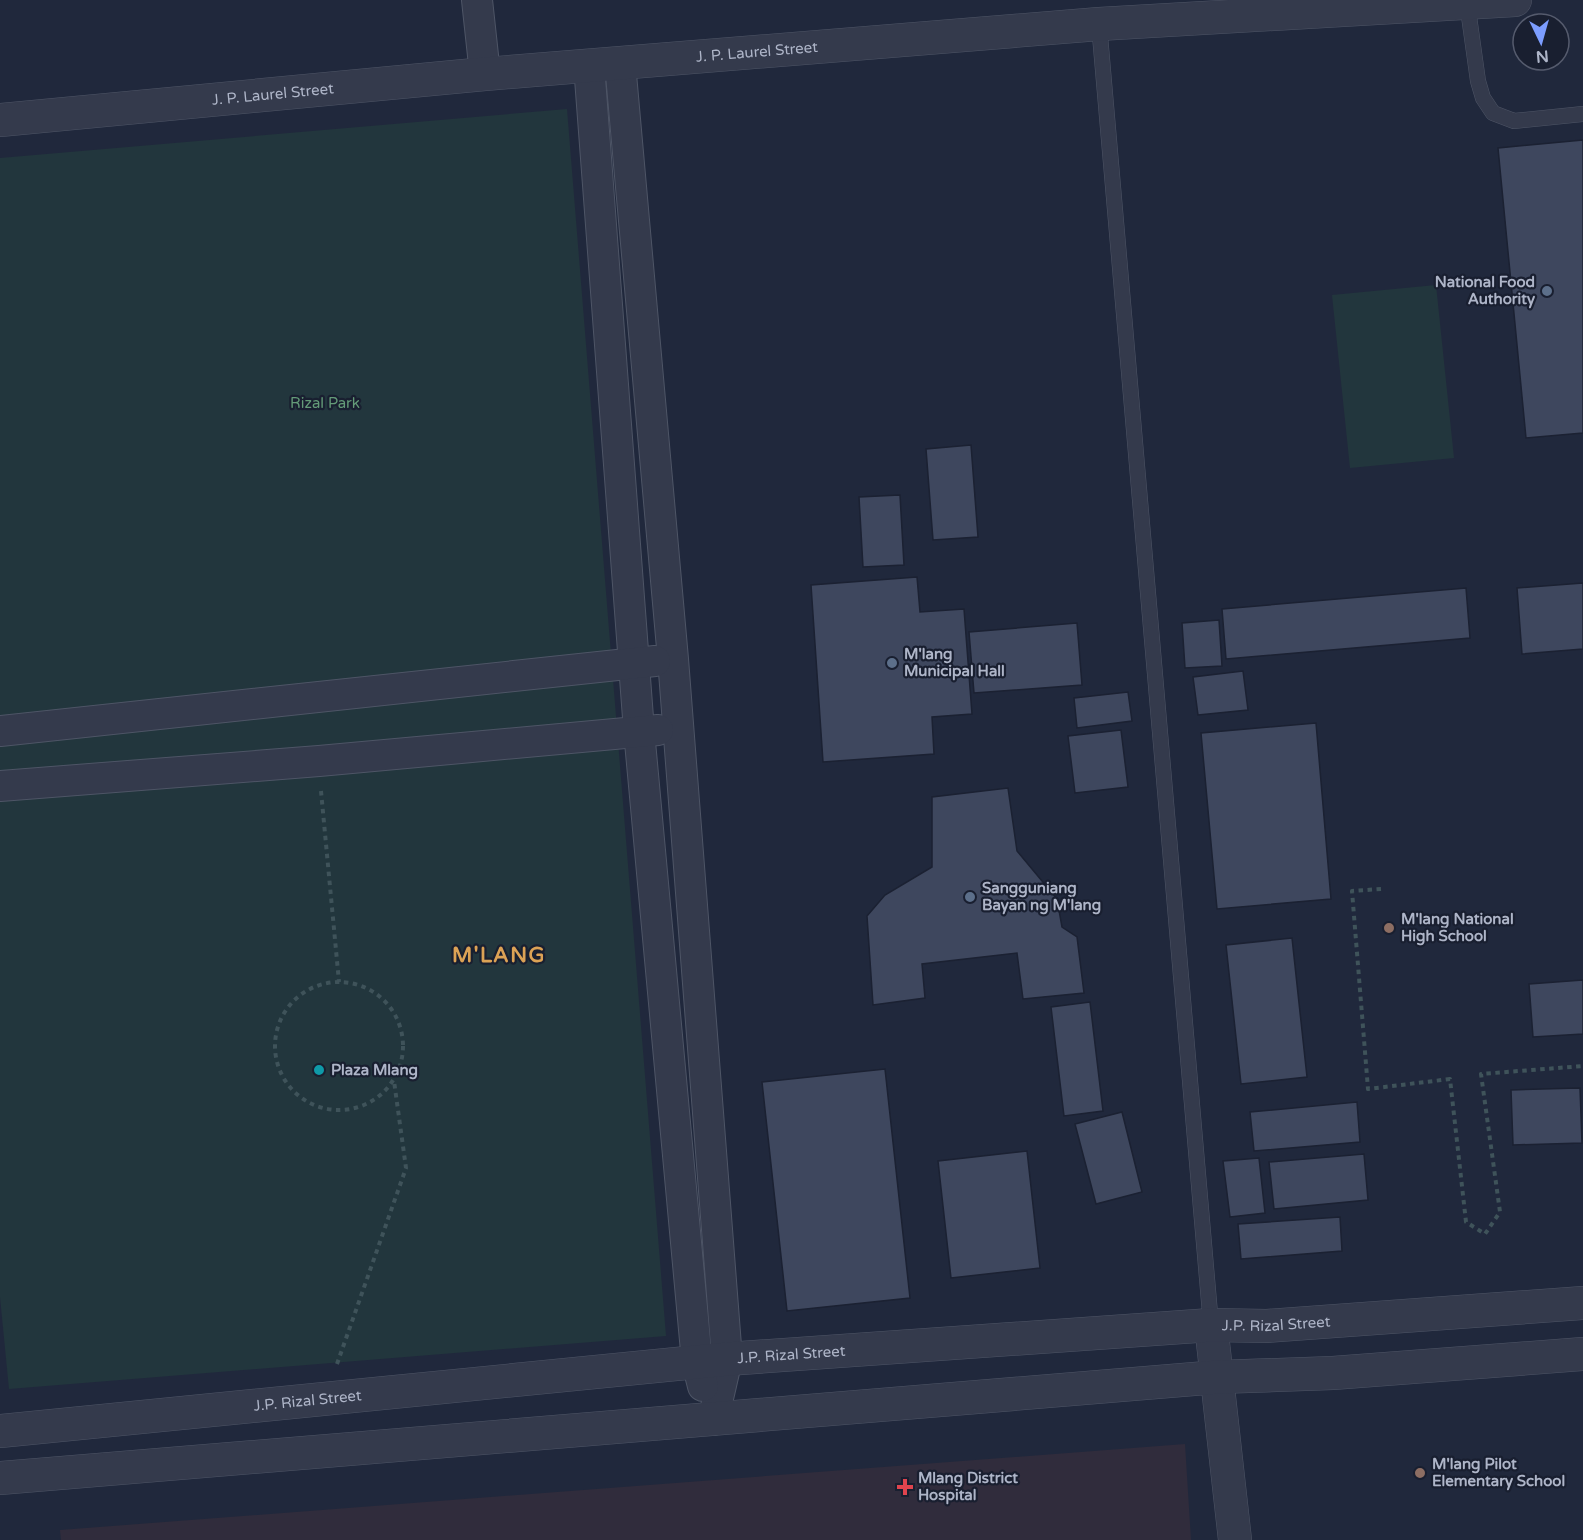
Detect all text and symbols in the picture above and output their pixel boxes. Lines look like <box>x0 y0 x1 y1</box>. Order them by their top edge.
north arrow <box>1511 12 1571 72</box>
street label: J. P. Laurel Street <box>695 38 819 66</box>
text: N <box>1535 45 1549 66</box>
street label: J. P. Laurel Street <box>211 79 335 109</box>
place label: National Food Authority <box>1435 273 1535 309</box>
marker: National Food Authority <box>1540 284 1554 298</box>
park label: Rizal Park <box>290 394 360 412</box>
place label: M'lang Municipal Hall <box>904 645 1005 681</box>
marker: M'lang Municipal Hall <box>885 656 899 670</box>
place label: Sangguniang Bayan ng M'lang <box>982 879 1101 915</box>
marker: Sangguniang Bayan ng M'lang <box>963 890 977 904</box>
place label: M'lang National High School <box>1401 910 1514 946</box>
marker: M'lang National High School <box>1382 921 1396 935</box>
district label: M'LANG <box>452 943 546 968</box>
place label: Plaza Mlang <box>331 1061 418 1080</box>
marker: Plaza Mlang <box>312 1063 326 1077</box>
street label: J.P. Rizal Street <box>1222 1312 1331 1335</box>
street label: J.P. Rizal Street <box>736 1342 846 1367</box>
street label: J.P. Rizal Street <box>253 1386 363 1415</box>
place label: M'lang Pilot Elementary School <box>1432 1455 1565 1491</box>
marker: M'lang Pilot Elementary School <box>1413 1466 1427 1480</box>
place label: Mlang District Hospital <box>918 1469 1018 1505</box>
marker: Mlang District Hospital <box>896 1478 914 1496</box>

